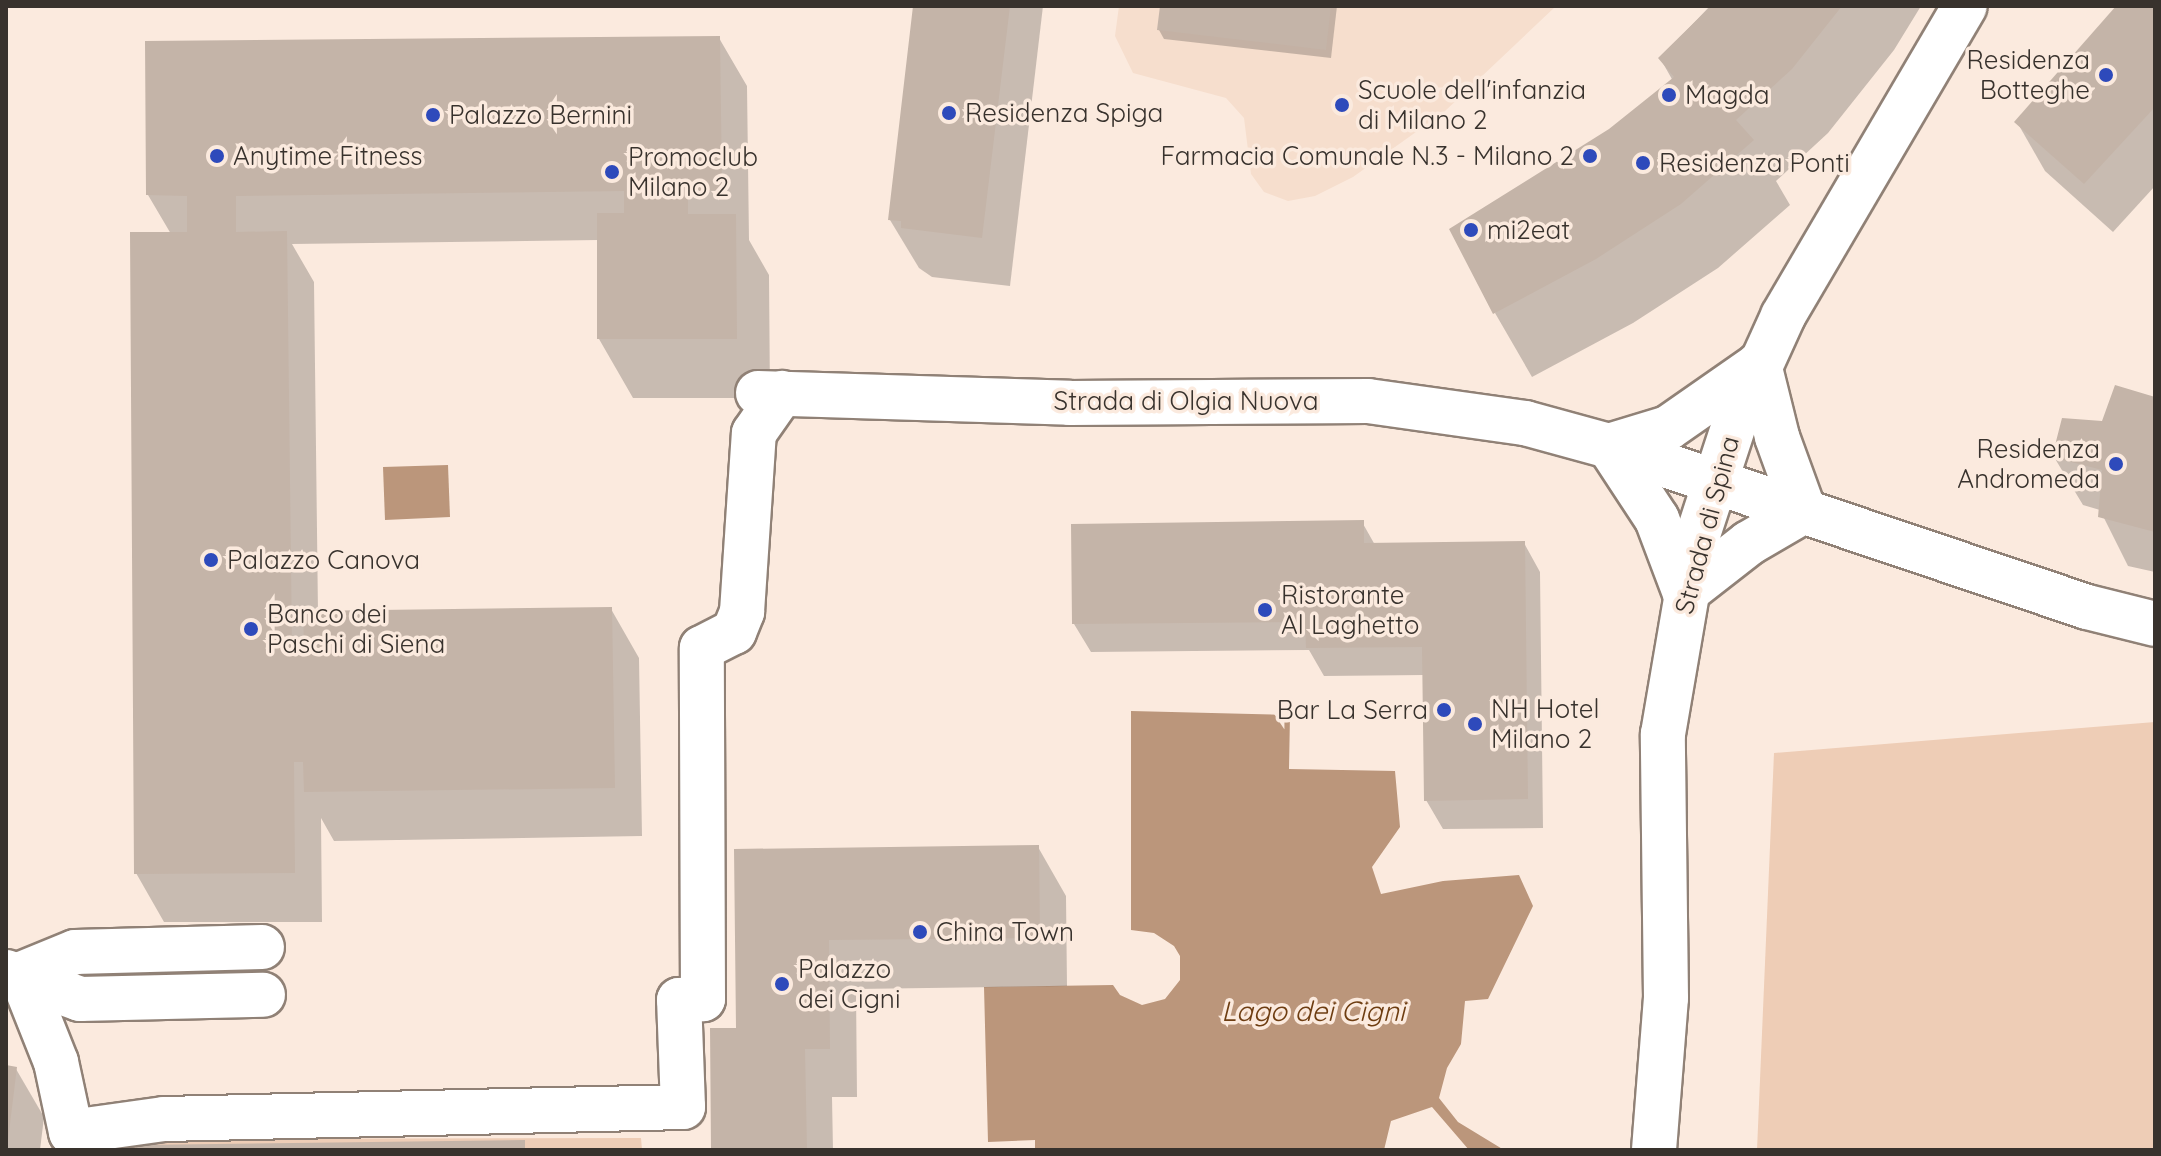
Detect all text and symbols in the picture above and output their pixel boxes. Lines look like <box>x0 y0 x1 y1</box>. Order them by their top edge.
place label: Residenza Botteghe <box>1967 44 2090 106</box>
marker: Residenza Botteghe <box>2097 66 2115 84</box>
place label: Scuole dell'infanzia di Milano 2 <box>1358 74 1586 136</box>
place label: Magda <box>1685 79 1769 111</box>
marker: Magda <box>1660 86 1678 104</box>
marker: Scuole dell'infanzia di Milano 2 <box>1333 96 1351 114</box>
place label: Residenza Spiga <box>965 97 1163 129</box>
place label: Palazzo Bernini <box>449 99 632 131</box>
marker: Residenza Spiga <box>940 104 958 122</box>
marker: Palazzo Bernini <box>424 106 442 124</box>
place label: Anytime Fitness <box>233 140 423 172</box>
place label: Farmacia Comunale N.3 - Milano 2 <box>1161 140 1574 172</box>
place label: Promoclub Milano 2 <box>628 141 758 202</box>
marker: Anytime Fitness <box>208 147 226 165</box>
marker: Farmacia Comunale N.3 - Milano 2 <box>1581 147 1599 165</box>
place label: Residenza Ponti <box>1659 147 1850 179</box>
marker: Residenza Ponti <box>1634 154 1652 172</box>
marker: Promoclub Milano 2 <box>603 163 621 181</box>
place label: mi2eat <box>1487 214 1570 246</box>
marker: mi2eat <box>1462 221 1480 239</box>
street label: Strada di Olgia Nuova <box>1054 385 1318 417</box>
street label: Strada di Spina <box>1668 433 1746 617</box>
place label: Residenza Andromeda <box>1957 433 2100 494</box>
marker: Residenza Andromeda <box>2107 455 2125 473</box>
place label: Palazzo Canova <box>227 544 420 576</box>
marker: Palazzo Canova <box>202 551 220 569</box>
place label: Ristorante Al Laghetto <box>1281 579 1419 640</box>
place label: Banco dei Paschi di Siena <box>267 598 445 660</box>
marker: Ristorante Al Laghetto <box>1256 601 1274 619</box>
marker: Banco dei Paschi di Siena <box>242 620 260 638</box>
place label: NH Hotel Milano 2 <box>1491 693 1600 754</box>
place label: Bar La Serra <box>1277 694 1428 726</box>
marker: Bar La Serra <box>1435 701 1453 719</box>
marker: NH Hotel Milano 2 <box>1466 715 1484 733</box>
place label: China Town <box>936 916 1074 948</box>
marker: China Town <box>911 923 929 941</box>
place label: Palazzo dei Cigni <box>798 953 900 1014</box>
marker: Palazzo dei Cigni <box>773 975 791 993</box>
water label: Lago dei Cigni <box>1221 994 1405 1028</box>

